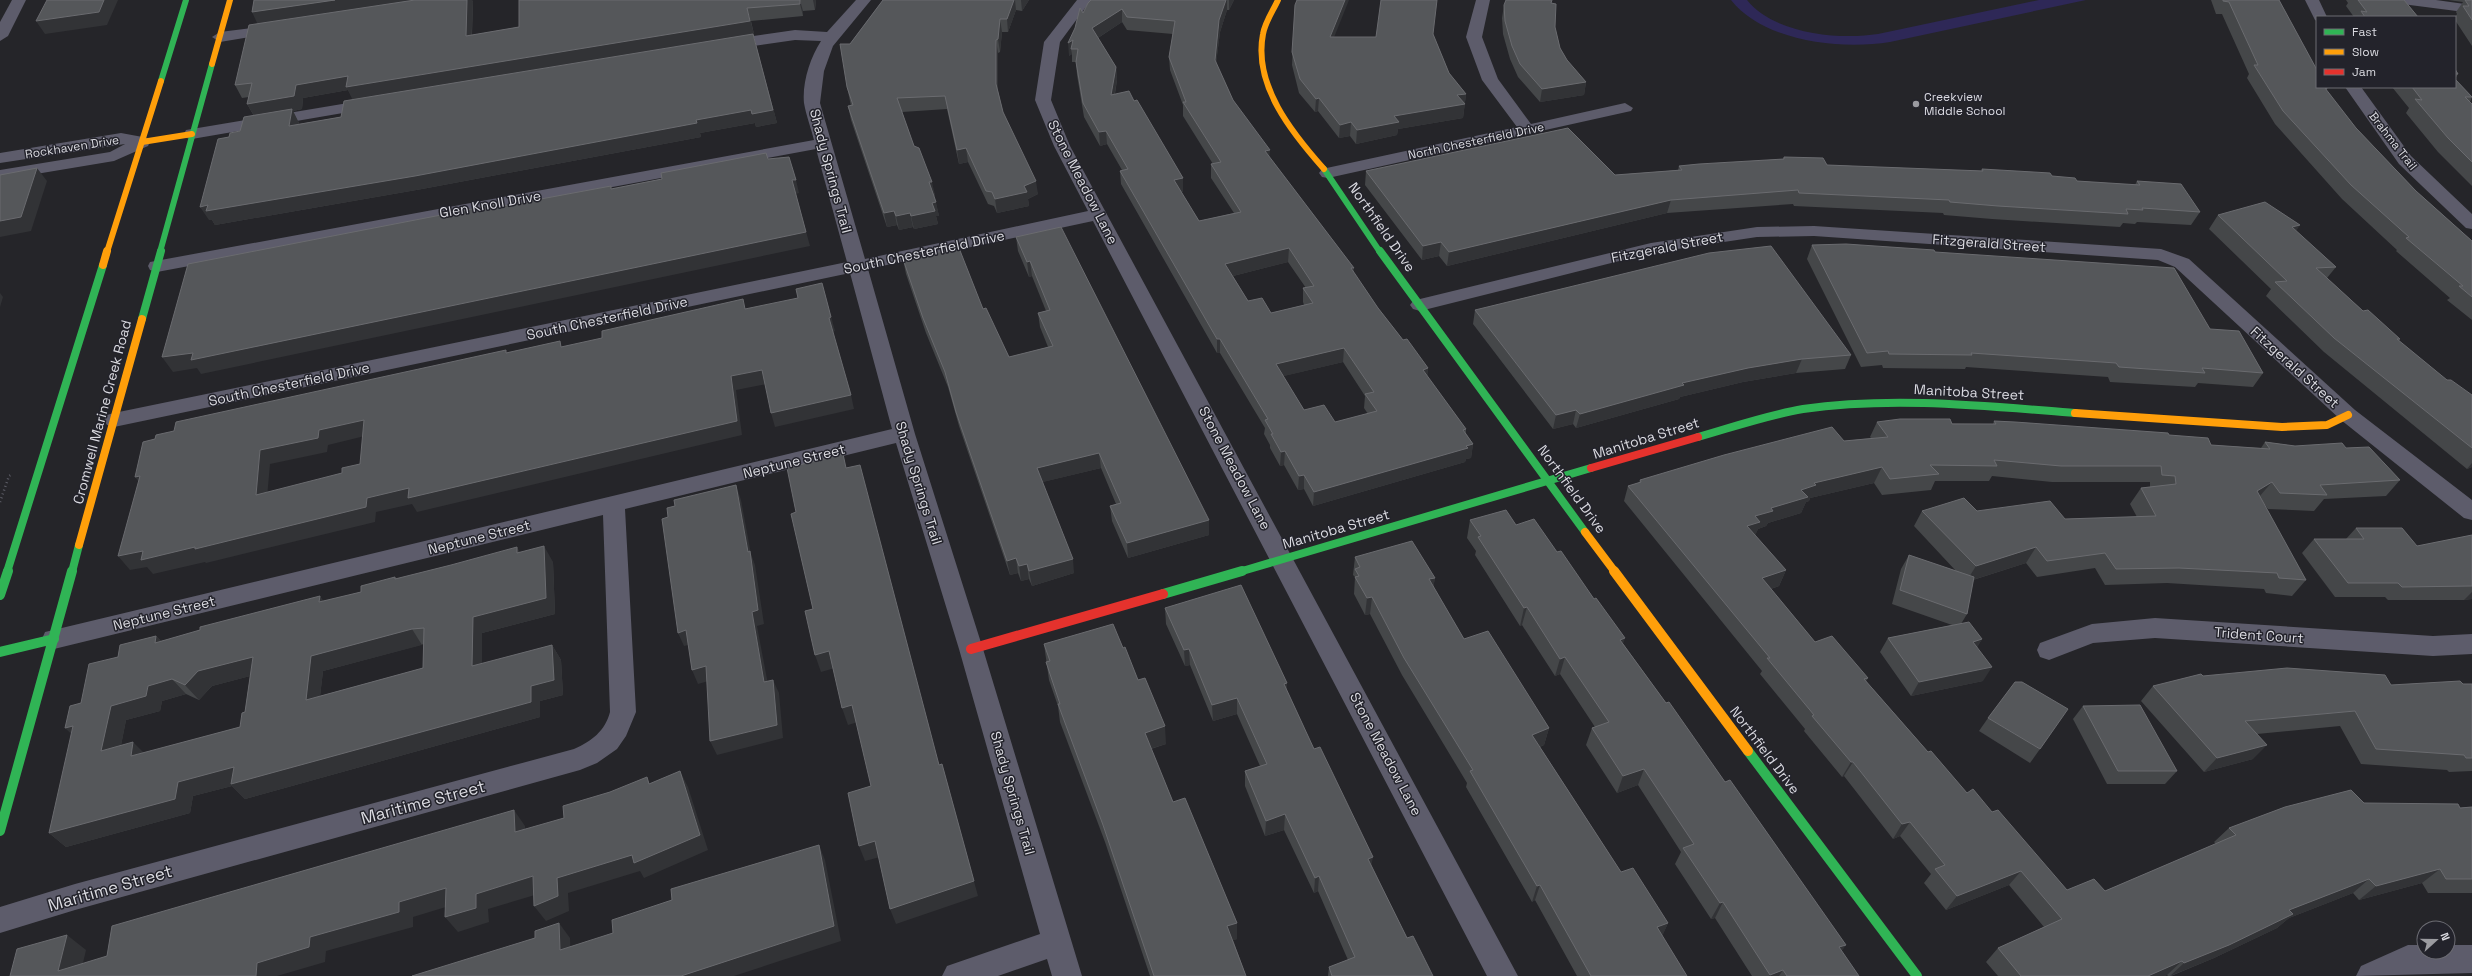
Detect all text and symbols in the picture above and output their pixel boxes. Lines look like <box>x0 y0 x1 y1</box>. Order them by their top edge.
legend <box>2316 16 2456 88</box>
text: Fast <box>2352 24 2377 40</box>
text: Slow <box>2352 44 2379 60</box>
text: Jam <box>2352 64 2376 80</box>
place label: Creekview Middle School <box>1924 89 2006 119</box>
marker: Creekview Middle School <box>1911 99 1921 109</box>
street label: Shady Springs Trail <box>806 107 856 235</box>
street label: Brahma Trail <box>2365 109 2421 173</box>
street label: Stone Meadow Lane <box>1044 117 1122 247</box>
street label: North Chesterfield Drive <box>1406 119 1546 163</box>
street label: Rockhaven Drive <box>24 132 120 162</box>
street label: Northfield Drive <box>1344 179 1420 275</box>
street label: Glen Knoll Drive <box>438 186 542 222</box>
street label: South Chesterfield Drive <box>842 226 1006 278</box>
street label: Fitzgerald Street <box>1609 227 1725 267</box>
street label: Fitzgerald Street <box>1932 230 2046 256</box>
street label: South Chesterfield Drive <box>525 292 689 344</box>
street label: Cromwell Marine Creek Road <box>69 318 135 506</box>
street label: Fitzgerald Street <box>2247 322 2343 412</box>
street label: South Chesterfield Drive <box>207 358 371 410</box>
street label: Manitoba Street <box>1913 380 2025 404</box>
street label: Stone Meadow Lane <box>1195 403 1275 533</box>
street label: Manitoba Street <box>1591 413 1701 463</box>
street label: Shady Springs Trail <box>892 419 946 547</box>
street label: Neptune Street <box>741 440 847 482</box>
street label: Northfield Drive <box>1534 441 1610 537</box>
street label: Manitoba Street <box>1280 505 1392 553</box>
street label: Neptune Street <box>426 516 532 558</box>
street label: Neptune Street <box>111 592 217 634</box>
street label: Trident Court <box>2214 623 2304 647</box>
street label: Stone Meadow Lane <box>1346 689 1426 819</box>
street label: Northfield Drive <box>1726 703 1804 797</box>
street label: Shady Springs Trail <box>987 729 1039 857</box>
street label: Maritime Street <box>358 775 488 829</box>
street label: Maritime Street <box>45 860 175 916</box>
north arrow <box>2416 920 2456 960</box>
text: N <box>2437 930 2453 942</box>

